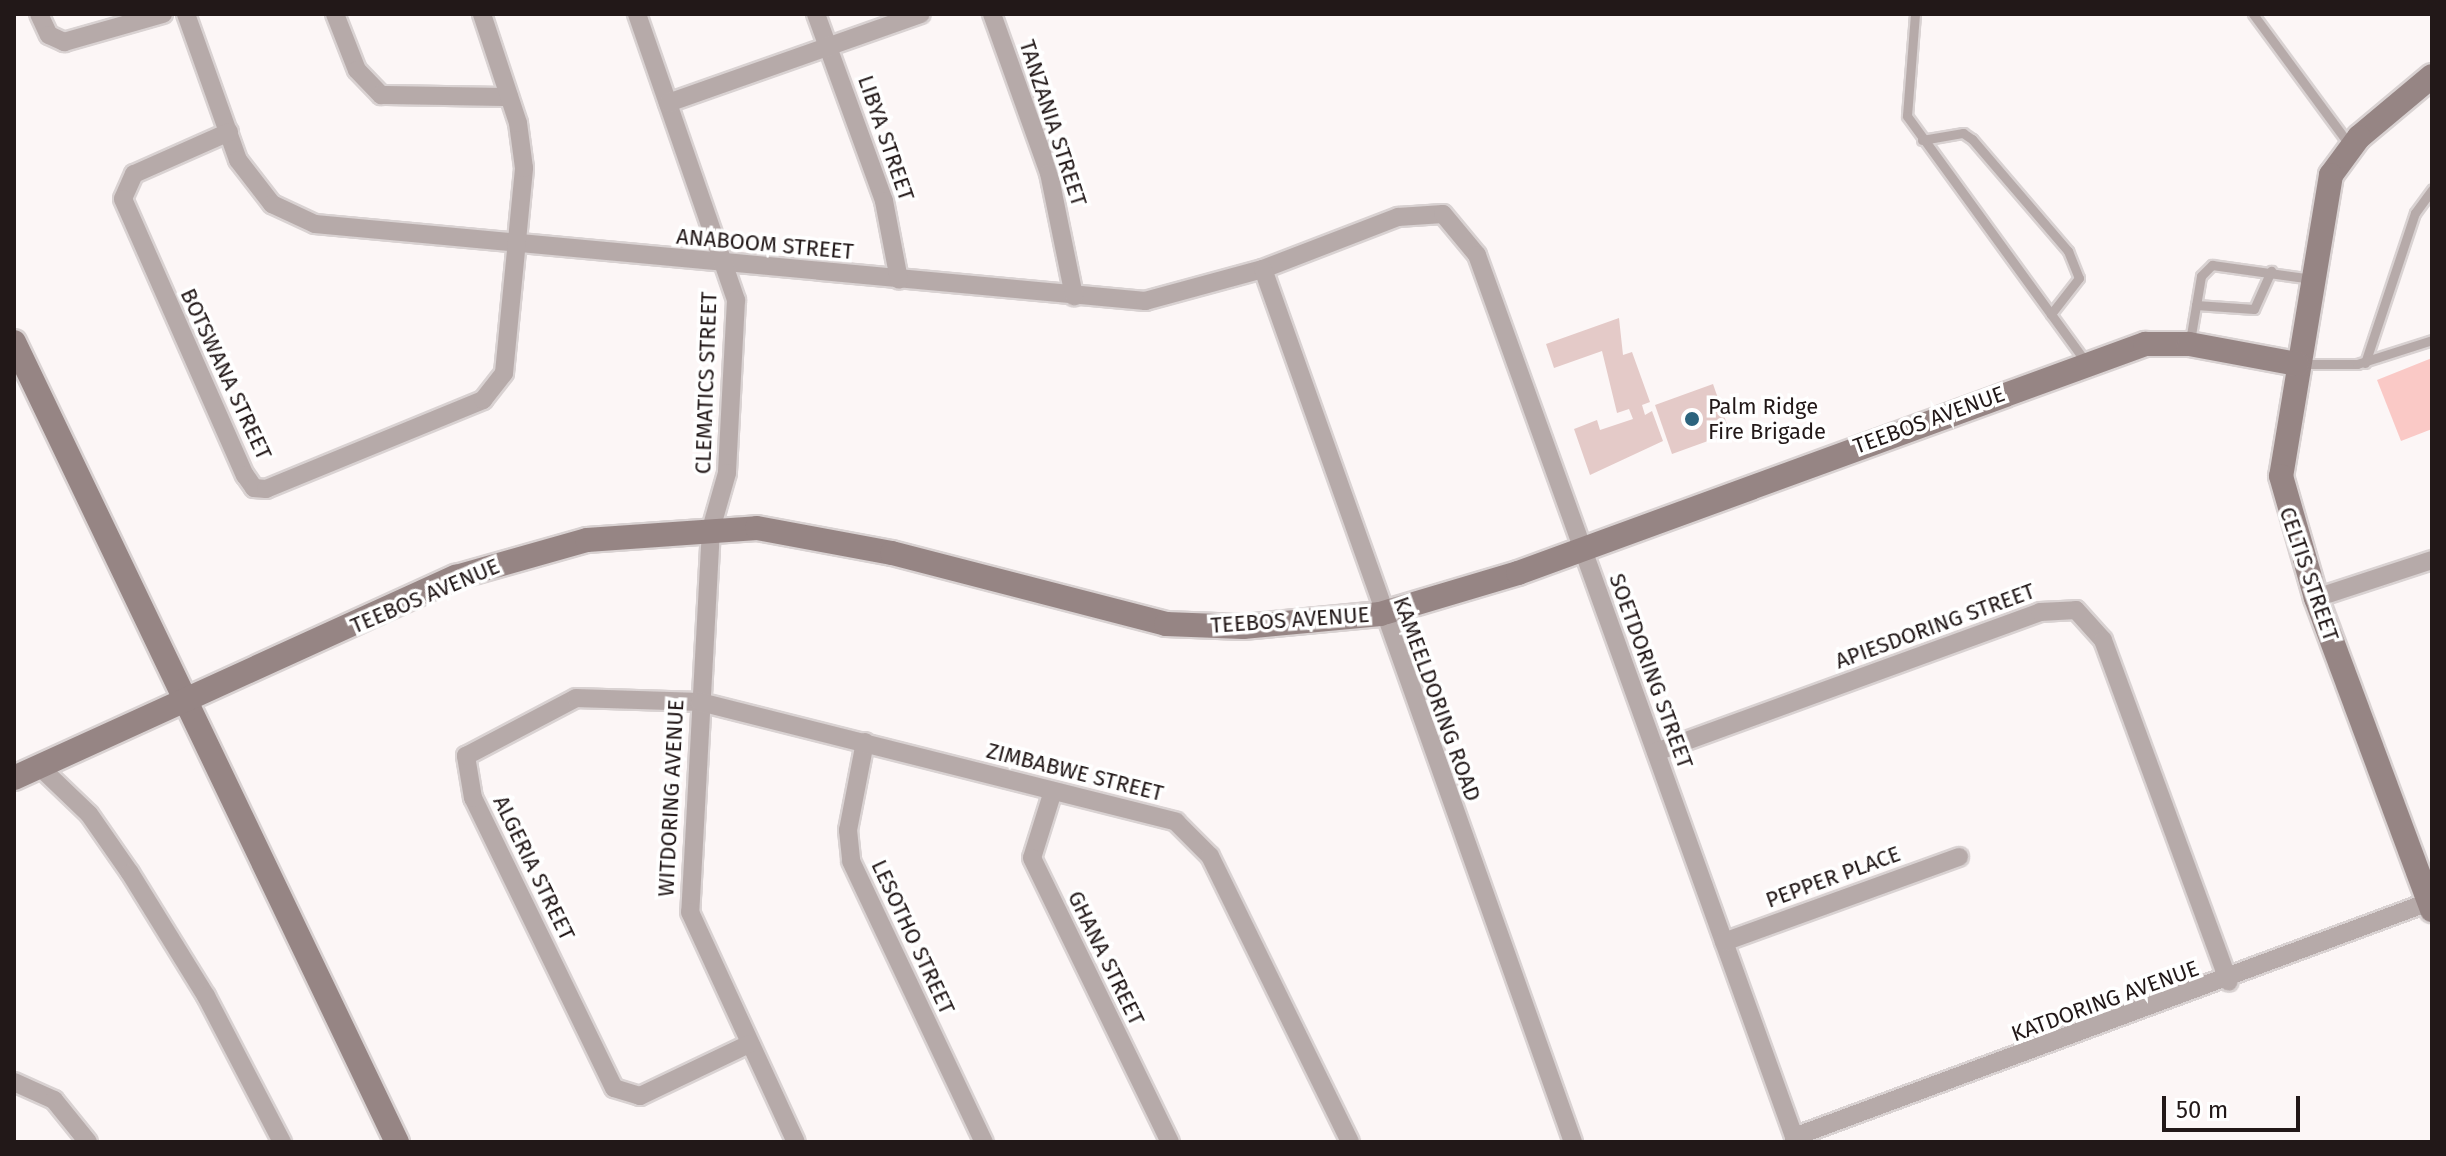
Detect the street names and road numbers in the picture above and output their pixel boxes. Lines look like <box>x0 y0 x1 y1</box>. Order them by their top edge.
street label: TANZANIA STREET <box>1014 37 1092 209</box>
street label: LIBYA STREET <box>852 72 920 204</box>
street label: ANABOOM STREET <box>675 223 855 265</box>
street label: BOTSWANA STREET <box>175 284 277 464</box>
street label: CLEMATICS STREET <box>690 291 722 475</box>
street label: TEEBOS AVENUE <box>1850 380 2008 460</box>
street label: CELTIS STREET <box>2274 504 2344 644</box>
street label: TEEBOS AVENUE <box>347 553 503 639</box>
street label: SOETDORING STREET <box>1603 570 1699 772</box>
street label: APIESDORING STREET <box>1832 578 2038 674</box>
street label: KAMEELDORING ROAD <box>1388 593 1486 805</box>
street label: TEEBOS AVENUE <box>1210 601 1370 639</box>
street label: WITDORING AVENUE <box>653 699 689 897</box>
street label: ZIMBABWE STREET <box>984 737 1166 807</box>
street label: ALGERIA STREET <box>488 791 580 945</box>
street label: PEPPER PLACE <box>1762 840 1904 914</box>
street label: LESOTHO STREET <box>866 856 960 1018</box>
street label: GHANA STREET <box>1062 887 1150 1029</box>
street label: KATDORING AVENUE <box>2008 955 2202 1047</box>

